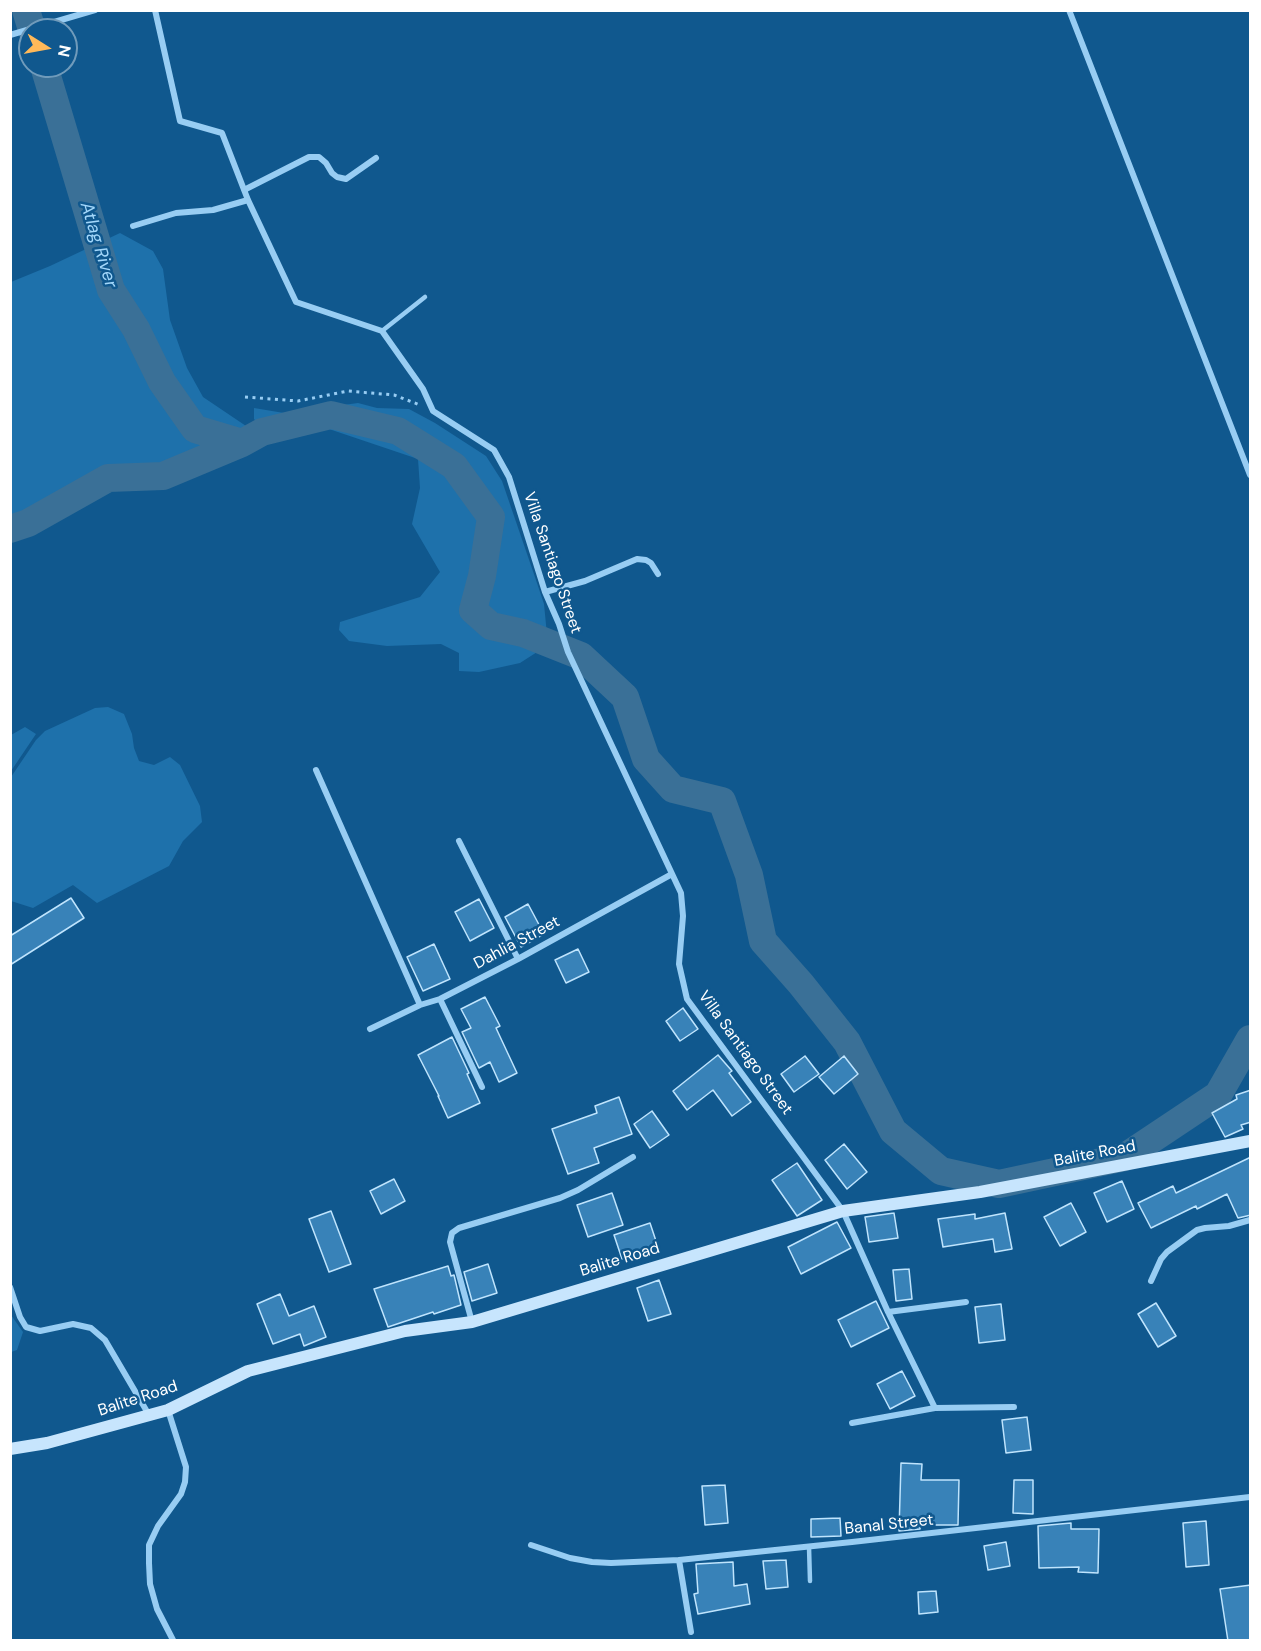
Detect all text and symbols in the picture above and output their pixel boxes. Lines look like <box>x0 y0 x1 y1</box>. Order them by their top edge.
north arrow <box>18 18 78 78</box>
text: N <box>53 43 76 59</box>
water label: Atlag River <box>75 199 121 291</box>
street label: Villa Santiago Street <box>519 490 585 636</box>
street label: Dahlia Street <box>471 912 563 974</box>
street label: Villa Santiago Street <box>694 987 796 1119</box>
street label: Balite Road <box>1053 1137 1137 1171</box>
street label: Balite Road <box>578 1239 662 1281</box>
street label: Balite Road <box>96 1377 180 1421</box>
street label: Banal Street <box>844 1511 934 1539</box>

